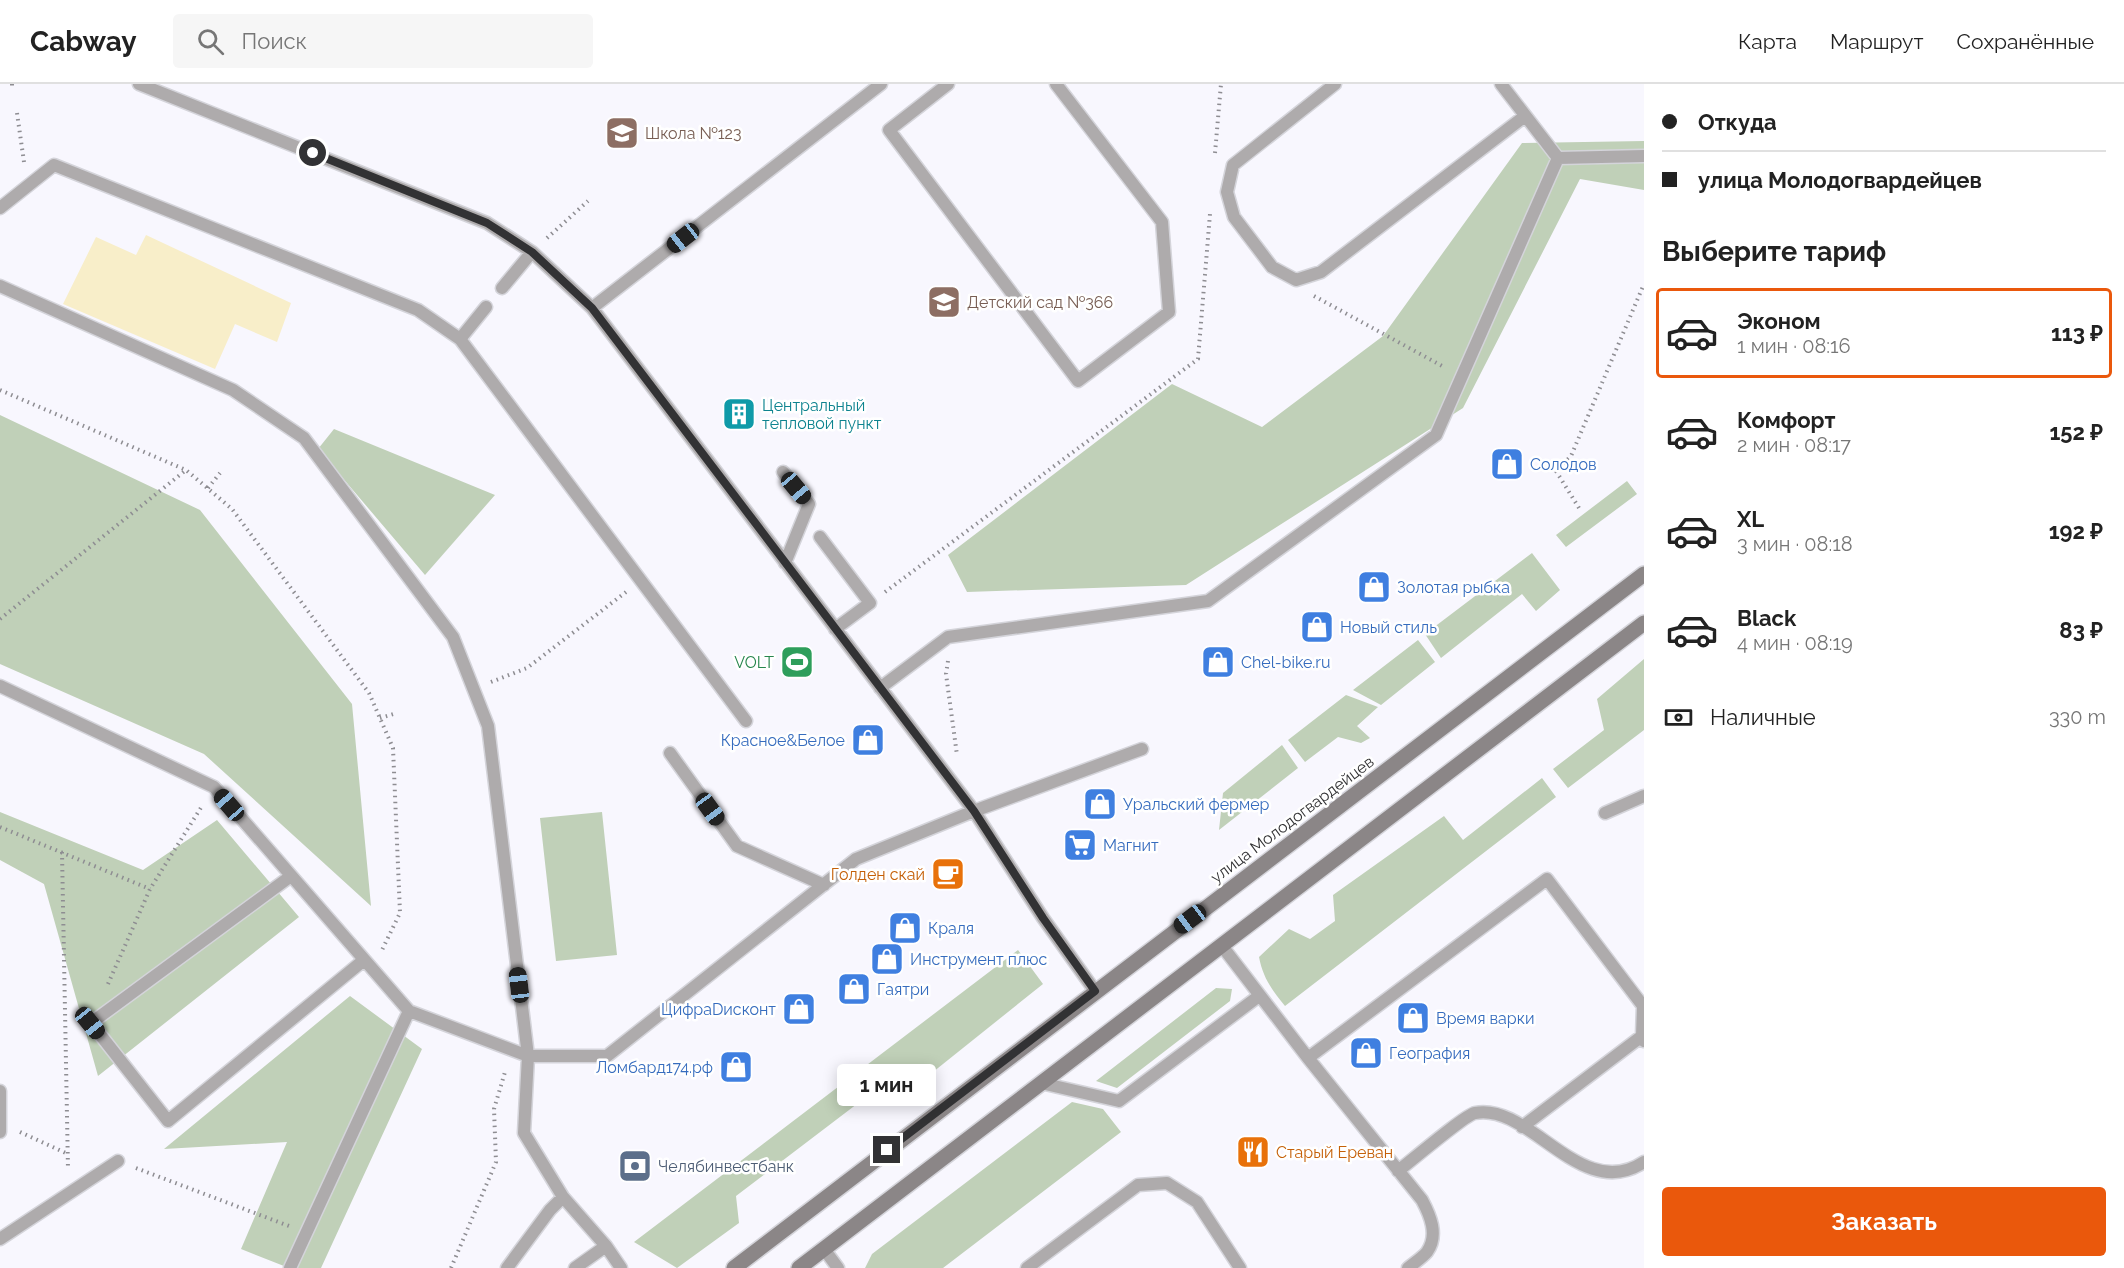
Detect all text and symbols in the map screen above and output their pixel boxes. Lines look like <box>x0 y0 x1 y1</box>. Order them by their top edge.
search box <box>173 14 593 68</box>
text: Cabway <box>30 25 137 58</box>
icon: search <box>194 25 227 58</box>
text: Поиск <box>242 28 307 54</box>
text: Карта <box>1738 29 1797 54</box>
text: Маршрут <box>1830 29 1923 54</box>
text: Сохранённые <box>1956 29 2094 54</box>
text: Откуда <box>1698 109 1777 135</box>
school or university icon: Школа №123 <box>604 115 640 151</box>
place label: Школа №123 <box>645 124 741 143</box>
route start <box>299 139 326 166</box>
text: улица Молодогвардейцев <box>1698 167 1982 193</box>
car <box>663 220 703 256</box>
text: Выберите тариф <box>1662 236 1886 267</box>
school or university icon: Детский сад №366 <box>926 284 962 320</box>
place label: Детский сад №366 <box>967 293 1113 312</box>
icon: car <box>1665 306 1719 360</box>
text: Эконом <box>1737 308 1821 334</box>
text: 113 ₽ <box>2051 320 2103 346</box>
text: 1 мин · 08:16 <box>1737 334 1851 358</box>
building icon: Центральный тепловой пункт <box>721 396 757 432</box>
place label: Центральный тепловой пункт <box>762 396 882 433</box>
icon: car <box>1665 405 1719 459</box>
text: Комфорт <box>1737 407 1835 433</box>
text: 152 ₽ <box>2049 419 2103 445</box>
text: 2 мин · 08:17 <box>1737 433 1851 457</box>
shop icon: Солодов <box>1489 446 1525 482</box>
place label: Солодов <box>1530 455 1596 474</box>
car <box>778 468 814 508</box>
icon: car <box>1665 504 1719 558</box>
text: XL <box>1737 506 1764 532</box>
text: 192 ₽ <box>2049 518 2103 544</box>
text: 3 мин · 08:18 <box>1737 532 1853 556</box>
shop icon: Золотая рыбка <box>1356 569 1392 605</box>
place label: Золотая рыбка <box>1397 578 1510 597</box>
icon: car <box>1665 603 1719 657</box>
text: Black <box>1737 605 1796 631</box>
shop icon: Новый стиль <box>1299 609 1335 645</box>
text: 83 ₽ <box>2059 617 2103 643</box>
place label: Новый стиль <box>1340 618 1437 637</box>
text: 4 мин · 08:19 <box>1737 631 1853 655</box>
sports icon: VOLT <box>779 644 815 680</box>
shop icon: Chel-bike.ru <box>1200 644 1236 680</box>
place label: VOLT <box>734 653 774 672</box>
place label: Chel-bike.ru <box>1241 653 1330 672</box>
icon: cash <box>1662 701 1695 734</box>
text: Наличные <box>1710 704 1816 730</box>
text: 330 m <box>2049 705 2106 729</box>
shop icon: Красное&Белое <box>850 722 886 758</box>
place label: Красное&Белое <box>721 731 845 750</box>
street label: улица Молодогвардейцев <box>1207 752 1378 887</box>
car <box>210 786 248 824</box>
shop icon: Уральский фермер <box>1082 786 1118 822</box>
car <box>692 789 728 829</box>
place label: Уральский фермер <box>1123 795 1270 814</box>
supermarket icon: Магнит <box>1062 827 1098 863</box>
place label: Магнит <box>1103 836 1159 855</box>
cafe icon: Голден скай <box>930 856 966 892</box>
place label: Голден скай <box>831 865 925 884</box>
car <box>1170 901 1210 937</box>
shop icon: Краля <box>887 910 923 946</box>
place label: Краля <box>928 919 974 938</box>
shop icon: Инструмент плюс <box>869 941 905 977</box>
place label: Инструмент плюс <box>910 950 1047 969</box>
car <box>508 966 530 1004</box>
shop icon: Гаятри <box>836 971 872 1007</box>
place label: Гаятри <box>877 980 929 999</box>
shop icon: ЦифраDисконт <box>781 991 817 1027</box>
place label: ЦифраDисконт <box>661 1000 776 1019</box>
shop icon: Время варки <box>1395 1000 1431 1036</box>
car <box>72 1003 108 1043</box>
place label: Время варки <box>1436 1009 1534 1028</box>
shop icon: География <box>1348 1035 1384 1071</box>
place label: География <box>1389 1044 1470 1063</box>
shop icon: Ломбард174.рф <box>718 1049 754 1085</box>
place label: Ломбард174.рф <box>596 1058 713 1077</box>
callout: 1 мин <box>838 1063 936 1105</box>
text: 1 мин <box>860 1073 913 1097</box>
restaurant icon: Старый Ереван <box>1235 1134 1271 1170</box>
route end <box>873 1136 900 1163</box>
place label: Старый Ереван <box>1276 1143 1393 1162</box>
bank icon: Челябинвестбанк <box>617 1148 653 1184</box>
place label: Челябинвестбанк <box>658 1157 794 1176</box>
button: Заказать <box>1662 1187 2106 1256</box>

